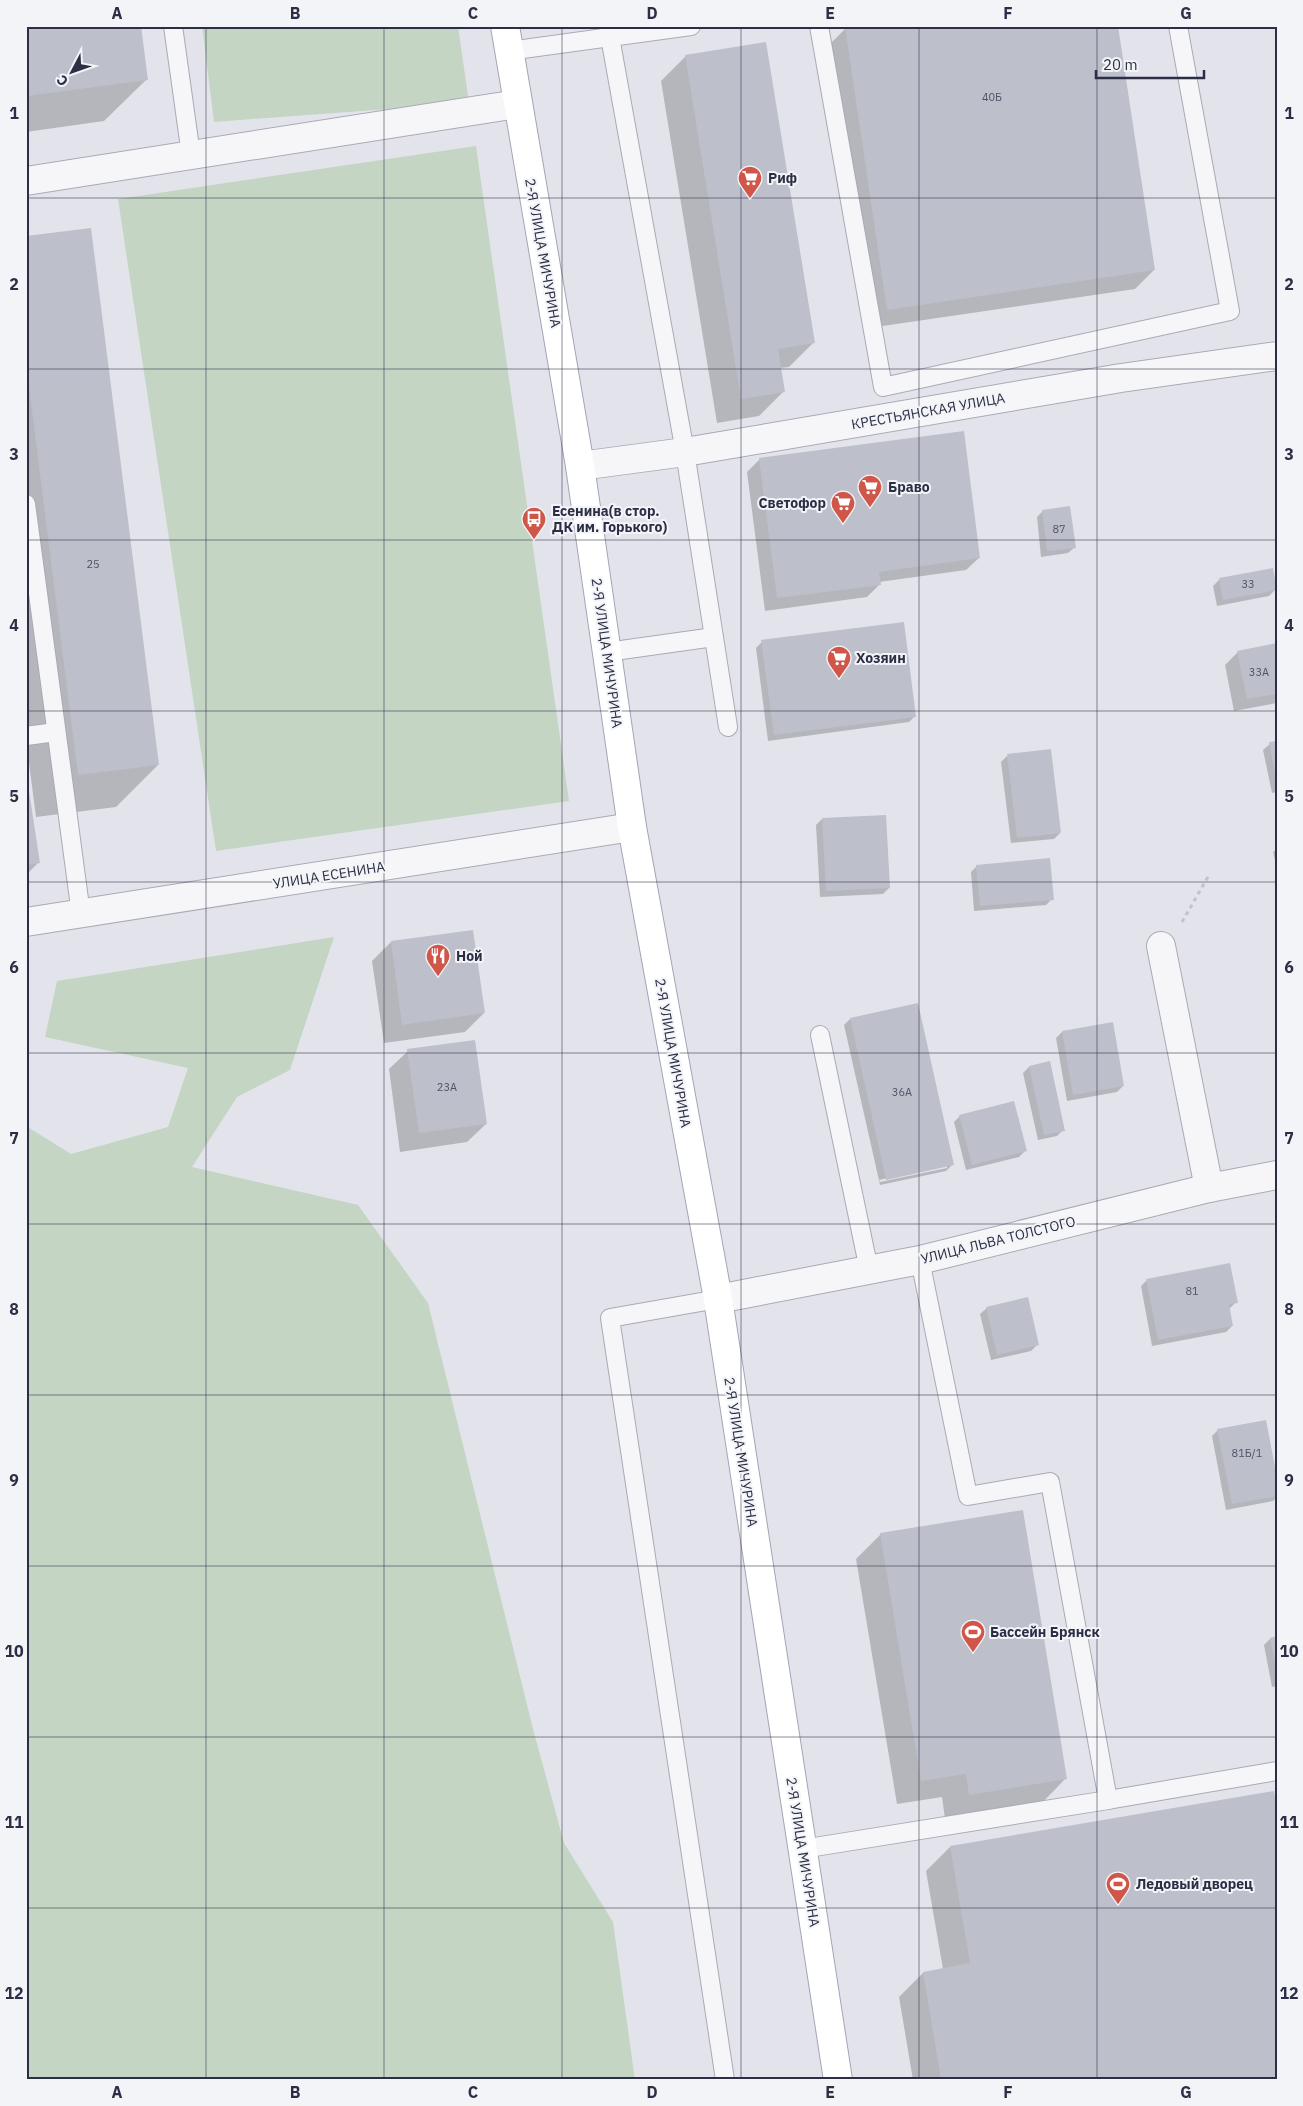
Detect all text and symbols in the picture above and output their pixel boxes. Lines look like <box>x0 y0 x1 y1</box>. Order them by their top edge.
text: A <box>112 3 123 23</box>
text: B <box>290 3 301 23</box>
text: C <box>468 3 478 23</box>
text: D <box>646 3 658 23</box>
text: E <box>825 3 835 23</box>
text: F <box>1003 3 1013 23</box>
text: G <box>1180 3 1192 23</box>
north arrow <box>48 48 98 98</box>
scale bar <box>1096 48 1203 80</box>
text: 20 m <box>1103 55 1138 74</box>
text: С <box>52 71 72 90</box>
house number: 40Б <box>982 90 1002 104</box>
text: 1 <box>9 103 19 123</box>
text: 1 <box>1284 103 1294 123</box>
supermarket icon: Риф <box>737 165 763 199</box>
place label: Риф <box>768 169 797 187</box>
street label: 2-Я УЛИЦА МИЧУРИНА <box>521 177 565 329</box>
text: 2 <box>9 274 19 294</box>
text: 2 <box>1284 274 1294 294</box>
street label: КРЕСТЬЯНСКАЯ УЛИЦА <box>850 389 1006 433</box>
text: 3 <box>9 444 19 464</box>
text: 3 <box>1284 444 1294 464</box>
supermarket icon: Браво <box>857 474 883 508</box>
place label: Браво <box>888 478 930 496</box>
supermarket icon: Светофор <box>830 490 856 524</box>
place label: Светофор <box>759 494 826 512</box>
place label: Есенина(в стор. ДК им. Горького) <box>552 502 667 536</box>
bus stop icon: Есенина(в стор. ДК им. Горького) <box>521 506 547 540</box>
house number: 87 <box>1052 522 1066 536</box>
house number: 25 <box>86 557 100 571</box>
street label: 2-Я УЛИЦА МИЧУРИНА <box>588 577 626 729</box>
house number: 33 <box>1241 577 1255 591</box>
text: 4 <box>9 615 19 635</box>
text: 4 <box>1284 615 1294 635</box>
supermarket icon: Хозяин <box>826 645 852 679</box>
place label: Хозяин <box>856 649 906 667</box>
house number: 33А <box>1249 665 1269 679</box>
text: 5 <box>9 786 19 806</box>
text: 5 <box>1284 786 1294 806</box>
street label: УЛИЦА ЕСЕНИНА <box>272 857 386 893</box>
restaurant icon: Ной <box>425 943 451 977</box>
place label: Ной <box>456 947 483 965</box>
text: 6 <box>9 957 19 977</box>
text: 6 <box>1284 957 1294 977</box>
street label: 2-Я УЛИЦА МИЧУРИНА <box>651 977 695 1129</box>
house number: 23А <box>437 1080 457 1094</box>
house number: 36А <box>892 1085 912 1099</box>
text: 7 <box>9 1128 19 1148</box>
text: 7 <box>1284 1128 1294 1148</box>
street label: УЛИЦА ЛЬВА ТОЛСТОГО <box>919 1212 1077 1268</box>
house number: 81 <box>1185 1284 1199 1298</box>
text: 8 <box>9 1299 19 1319</box>
text: 8 <box>1284 1299 1294 1319</box>
street label: 2-Я УЛИЦА МИЧУРИНА <box>720 1376 762 1528</box>
house number: 81Б/1 <box>1232 1446 1263 1460</box>
text: 9 <box>9 1470 19 1490</box>
text: 9 <box>1284 1470 1294 1490</box>
sports icon: Бассейн Брянск <box>960 1619 986 1653</box>
place label: Бассейн Брянск <box>990 1623 1100 1641</box>
text: 10 <box>4 1641 24 1661</box>
text: 10 <box>1279 1641 1299 1661</box>
street label: 2-Я УЛИЦА МИЧУРИНА <box>782 1776 824 1928</box>
text: 11 <box>4 1812 24 1832</box>
text: 11 <box>1279 1812 1299 1832</box>
sports icon: Ледовый дворец <box>1105 1871 1131 1905</box>
place label: Ледовый дворец <box>1136 1875 1253 1893</box>
text: 12 <box>4 1983 24 2003</box>
text: 12 <box>1279 1983 1299 2003</box>
text: A <box>112 2082 123 2102</box>
text: B <box>290 2082 301 2102</box>
text: C <box>468 2082 478 2102</box>
text: D <box>646 2082 658 2102</box>
text: E <box>825 2082 835 2102</box>
text: F <box>1003 2082 1013 2102</box>
text: G <box>1180 2082 1192 2102</box>

